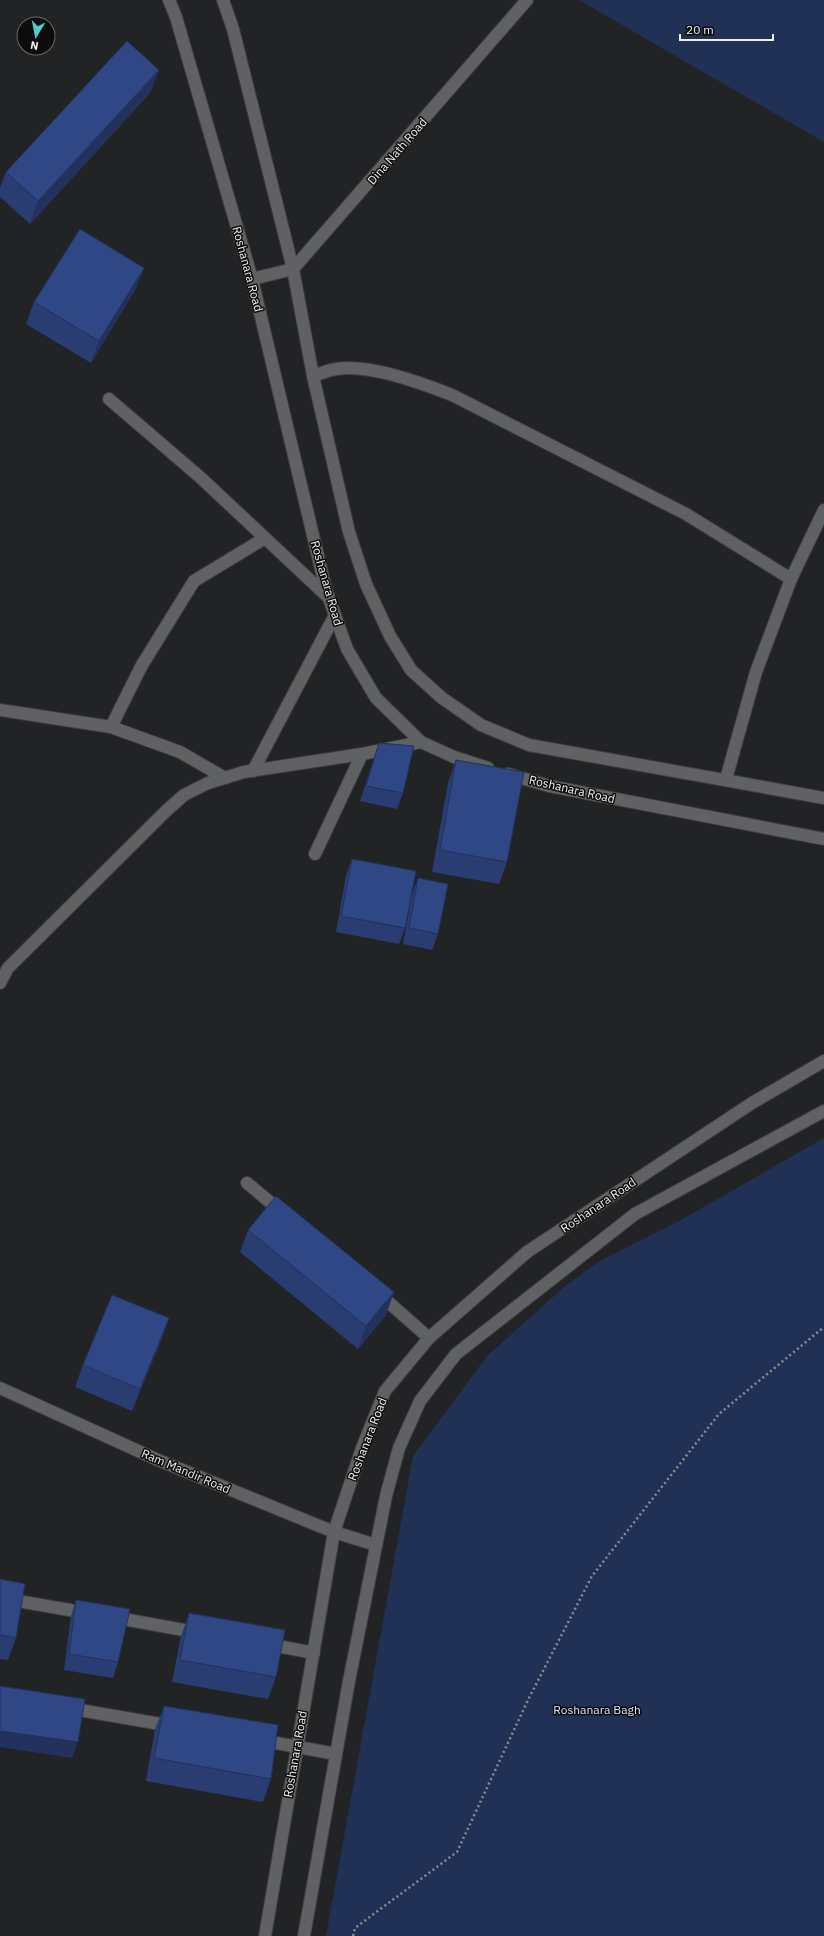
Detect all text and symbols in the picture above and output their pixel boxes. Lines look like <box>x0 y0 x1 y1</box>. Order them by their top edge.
north arrow <box>16 16 56 56</box>
scale bar <box>680 16 773 42</box>
text: 20 m <box>686 22 714 37</box>
text: N <box>29 38 39 53</box>
street label: Dina Nath Road <box>364 115 430 187</box>
street label: Roshanara Road <box>229 225 267 313</box>
street label: Roshanara Road <box>308 539 346 627</box>
street label: Roshanara Road <box>528 772 616 806</box>
street label: Roshanara Road <box>557 1174 639 1236</box>
street label: Roshanara Road <box>344 1395 390 1483</box>
street label: Ram Mandir Road <box>139 1446 233 1496</box>
park label: Roshanara Bagh <box>553 1702 641 1717</box>
street label: Roshanara Road <box>280 1710 310 1798</box>

